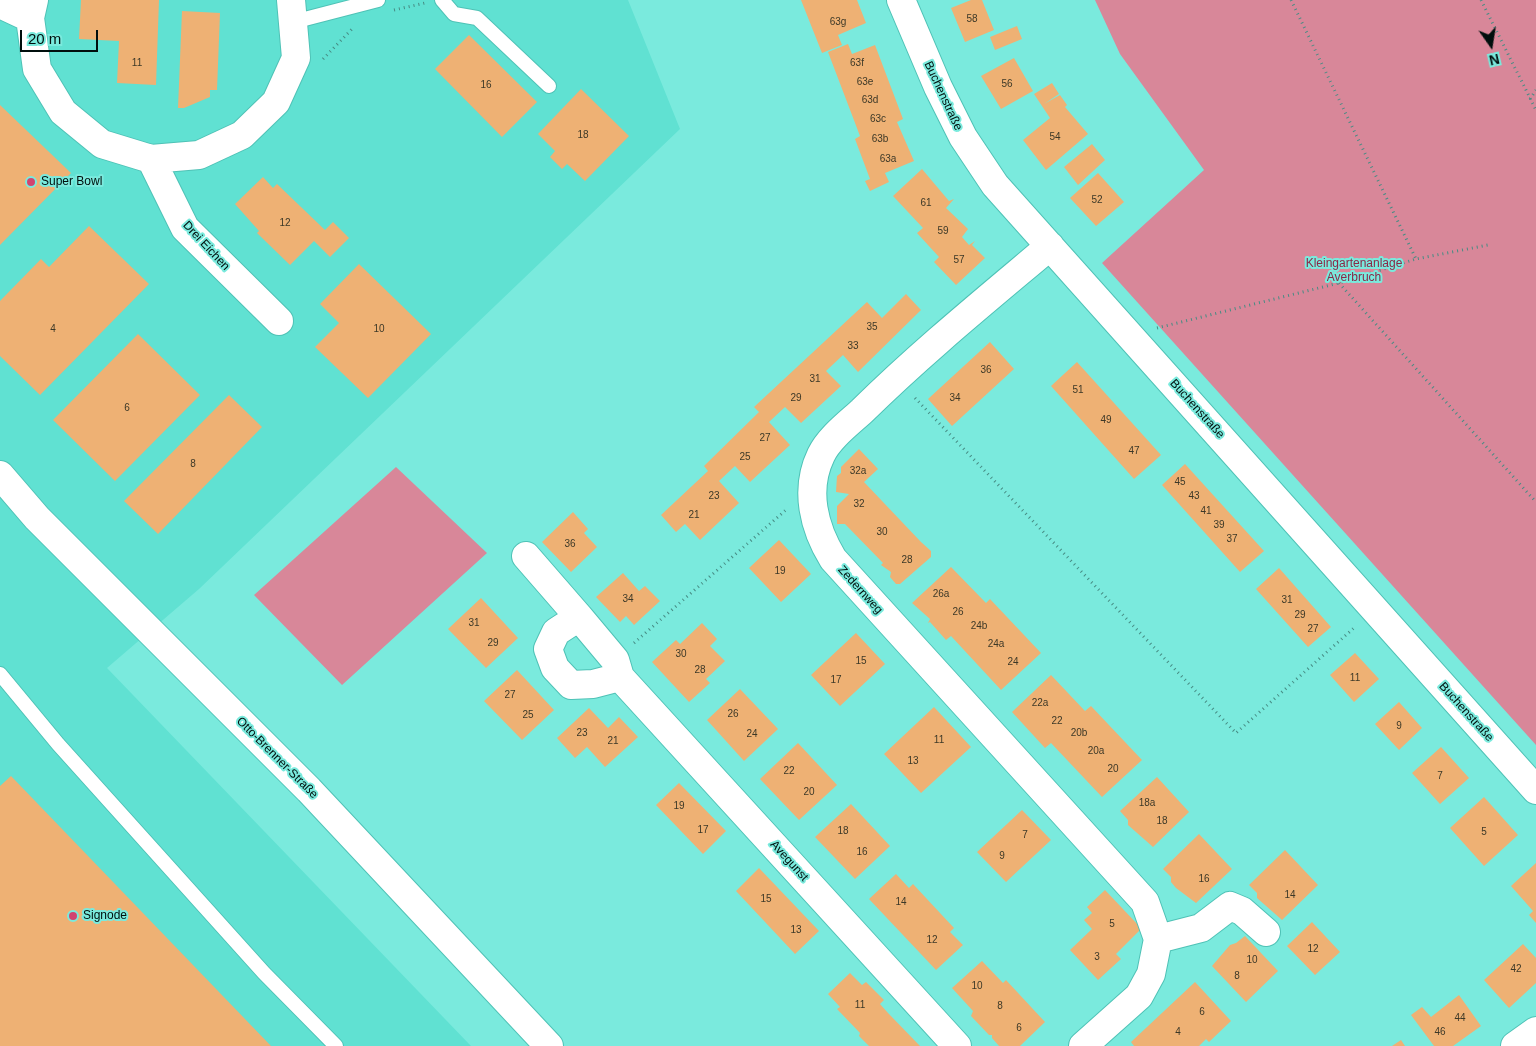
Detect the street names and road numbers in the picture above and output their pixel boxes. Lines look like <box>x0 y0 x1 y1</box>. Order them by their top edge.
street label: Buchenstraße <box>921 59 965 133</box>
street label: Drei Eichen <box>180 218 232 274</box>
street label: Buchenstraße <box>1167 376 1227 442</box>
street label: Zedernweg <box>835 563 885 617</box>
street label: Buchenstraße <box>1436 679 1496 745</box>
street label: Otto-Brenner-Straße <box>233 714 321 802</box>
street label: Avegunst <box>767 838 811 884</box>

